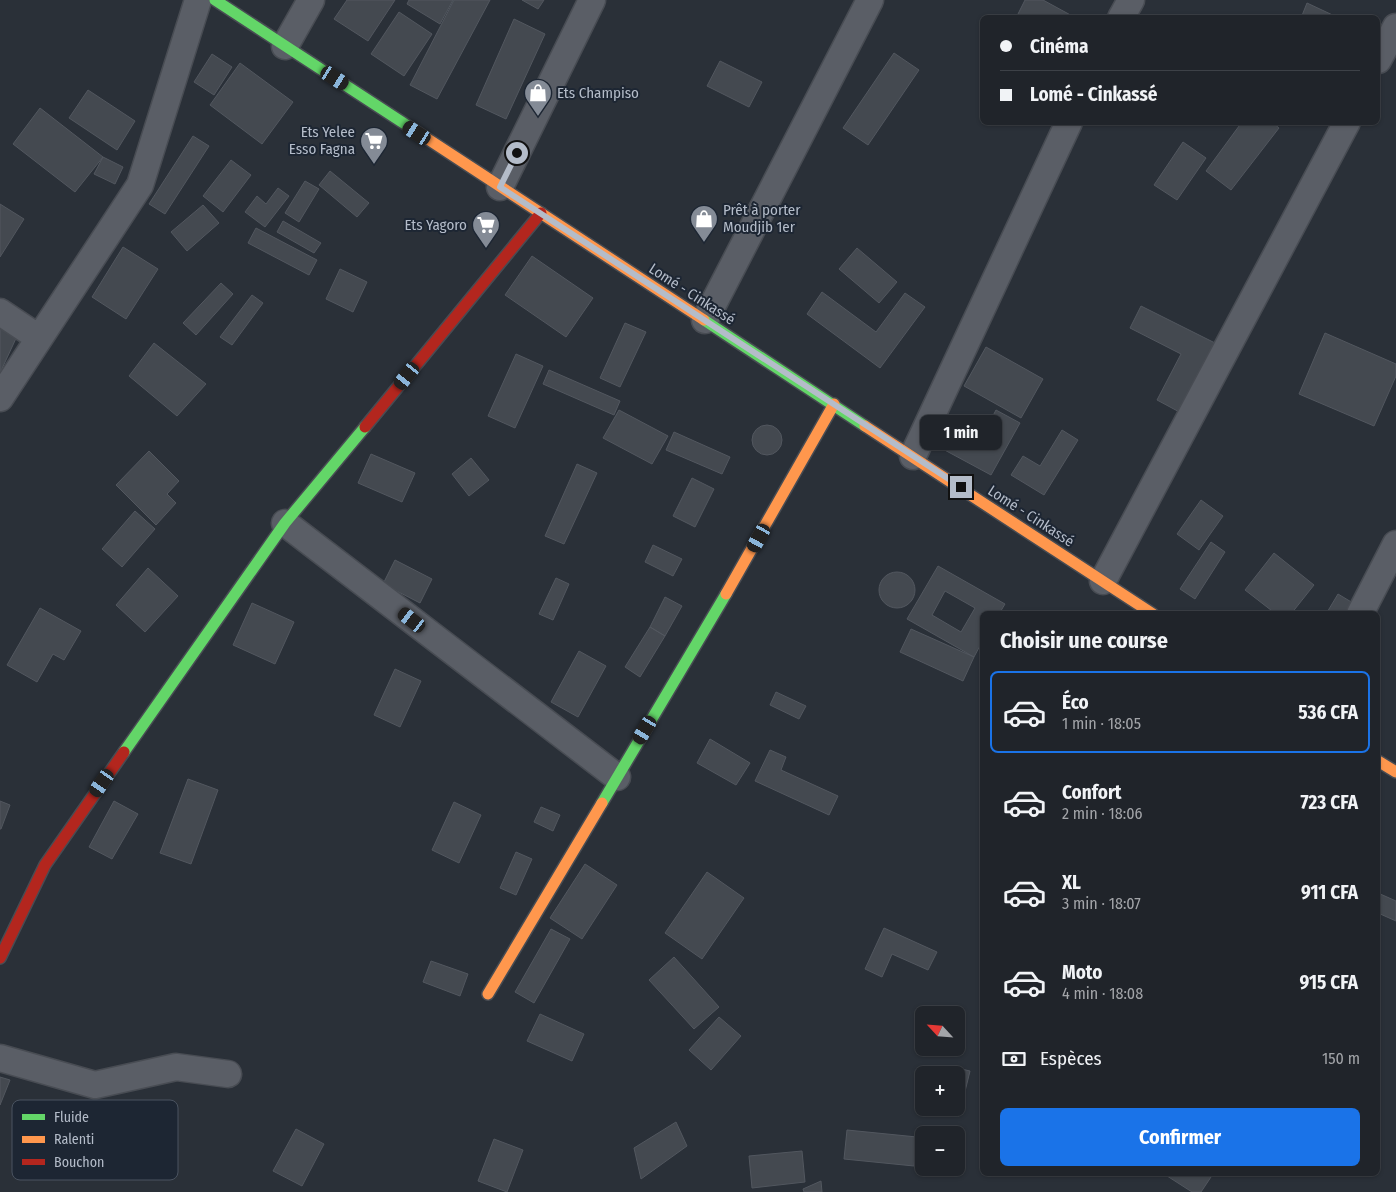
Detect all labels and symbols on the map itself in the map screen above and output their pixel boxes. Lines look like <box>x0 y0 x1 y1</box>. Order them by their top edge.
car <box>318 64 351 92</box>
shop icon: Ets Champiso <box>523 78 553 117</box>
place label: Ets Champiso <box>557 84 639 102</box>
car <box>400 119 433 147</box>
place label: Ets Yelee Esso Fagna <box>289 123 355 158</box>
supermarket icon: Ets Yelee Esso Fagna <box>359 126 389 165</box>
route start <box>506 142 528 164</box>
place label: Prêt à porter Moudjib 1er <box>723 201 801 236</box>
shop icon: Prêt à porter Moudjib 1er <box>689 204 719 243</box>
supermarket icon: Ets Yagoro <box>471 210 501 249</box>
place label: Ets Yagoro <box>404 216 467 234</box>
street label: Lomé - Cinkassé <box>646 259 738 329</box>
car <box>391 360 422 392</box>
callout: 1 min <box>920 414 1002 450</box>
route end <box>950 476 972 498</box>
street label: Lomé - Cinkassé <box>985 481 1077 551</box>
car <box>745 521 772 555</box>
car <box>395 605 428 635</box>
car <box>630 713 659 747</box>
car <box>87 766 116 800</box>
north arrow <box>915 1006 965 1056</box>
legend <box>12 1100 178 1180</box>
text: Fluide <box>54 1109 89 1126</box>
text: Ralenti <box>54 1131 94 1148</box>
text: Bouchon <box>54 1154 104 1171</box>

